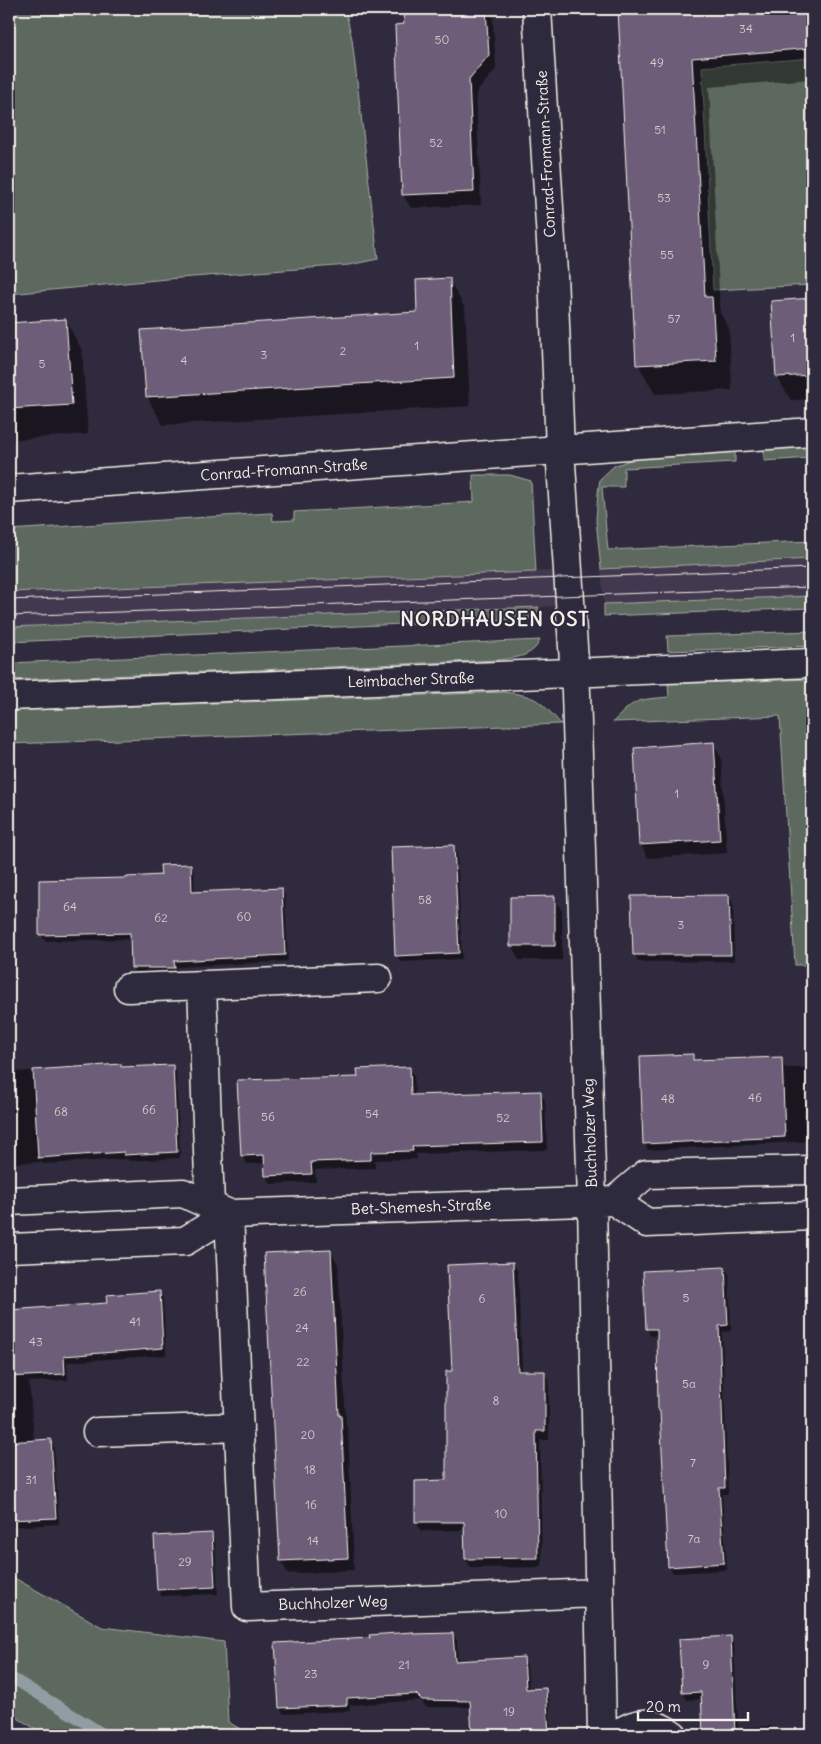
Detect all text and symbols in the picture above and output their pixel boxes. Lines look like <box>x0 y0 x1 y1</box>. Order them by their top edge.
house number: 34 <box>739 21 753 36</box>
house number: 50 <box>435 32 450 47</box>
house number: 49 <box>650 55 664 70</box>
street label: Conrad-Fromann-Straße <box>532 70 559 238</box>
house number: 51 <box>654 122 666 137</box>
house number: 52 <box>429 135 443 150</box>
house number: 53 <box>657 190 671 205</box>
house number: 55 <box>660 247 674 262</box>
house number: 57 <box>668 311 681 326</box>
house number: 1 <box>791 330 795 345</box>
house number: 1 <box>415 338 419 353</box>
house number: 2 <box>340 343 347 358</box>
house number: 3 <box>261 347 268 362</box>
house number: 4 <box>181 353 188 368</box>
house number: 5 <box>39 356 46 371</box>
street label: Conrad-Fromann-Straße <box>200 454 368 485</box>
district label: NORDHAUSEN OST <box>400 606 590 631</box>
street label: Leimbacher Straße <box>347 668 475 691</box>
house number: 1 <box>675 786 679 801</box>
house number: 58 <box>418 892 432 907</box>
house number: 64 <box>63 899 77 914</box>
house number: 60 <box>237 909 252 924</box>
house number: 62 <box>154 910 168 925</box>
house number: 3 <box>678 917 685 932</box>
street label: Buchholzer Weg <box>578 1078 601 1188</box>
house number: 46 <box>748 1090 762 1105</box>
house number: 48 <box>661 1091 675 1106</box>
house number: 66 <box>142 1102 156 1117</box>
house number: 68 <box>54 1104 68 1119</box>
house number: 54 <box>365 1106 379 1121</box>
house number: 56 <box>261 1109 275 1124</box>
house number: 52 <box>496 1110 510 1125</box>
street label: Bet-Shemesh-Straße <box>351 1195 491 1218</box>
house number: 26 <box>293 1284 307 1299</box>
house number: 5 <box>683 1290 690 1305</box>
house number: 6 <box>479 1291 486 1306</box>
house number: 41 <box>129 1314 141 1329</box>
house number: 24 <box>295 1320 309 1335</box>
house number: 43 <box>29 1334 43 1349</box>
house number: 22 <box>296 1354 310 1369</box>
house number: 5a <box>682 1376 696 1391</box>
house number: 8 <box>493 1393 500 1408</box>
house number: 20 <box>301 1427 315 1442</box>
house number: 7 <box>690 1455 696 1470</box>
house number: 18 <box>304 1462 316 1477</box>
house number: 31 <box>25 1472 37 1487</box>
house number: 16 <box>305 1497 317 1512</box>
house number: 10 <box>495 1506 507 1521</box>
house number: 7a <box>688 1531 701 1546</box>
house number: 14 <box>307 1533 319 1548</box>
house number: 29 <box>178 1554 192 1569</box>
street label: Buchholzer Weg <box>278 1591 388 1614</box>
house number: 21 <box>398 1657 410 1672</box>
house number: 9 <box>703 1657 710 1672</box>
house number: 23 <box>304 1666 318 1681</box>
scale bar <box>638 1689 748 1721</box>
text: 20 m <box>646 1697 681 1716</box>
house number: 19 <box>503 1704 515 1719</box>

